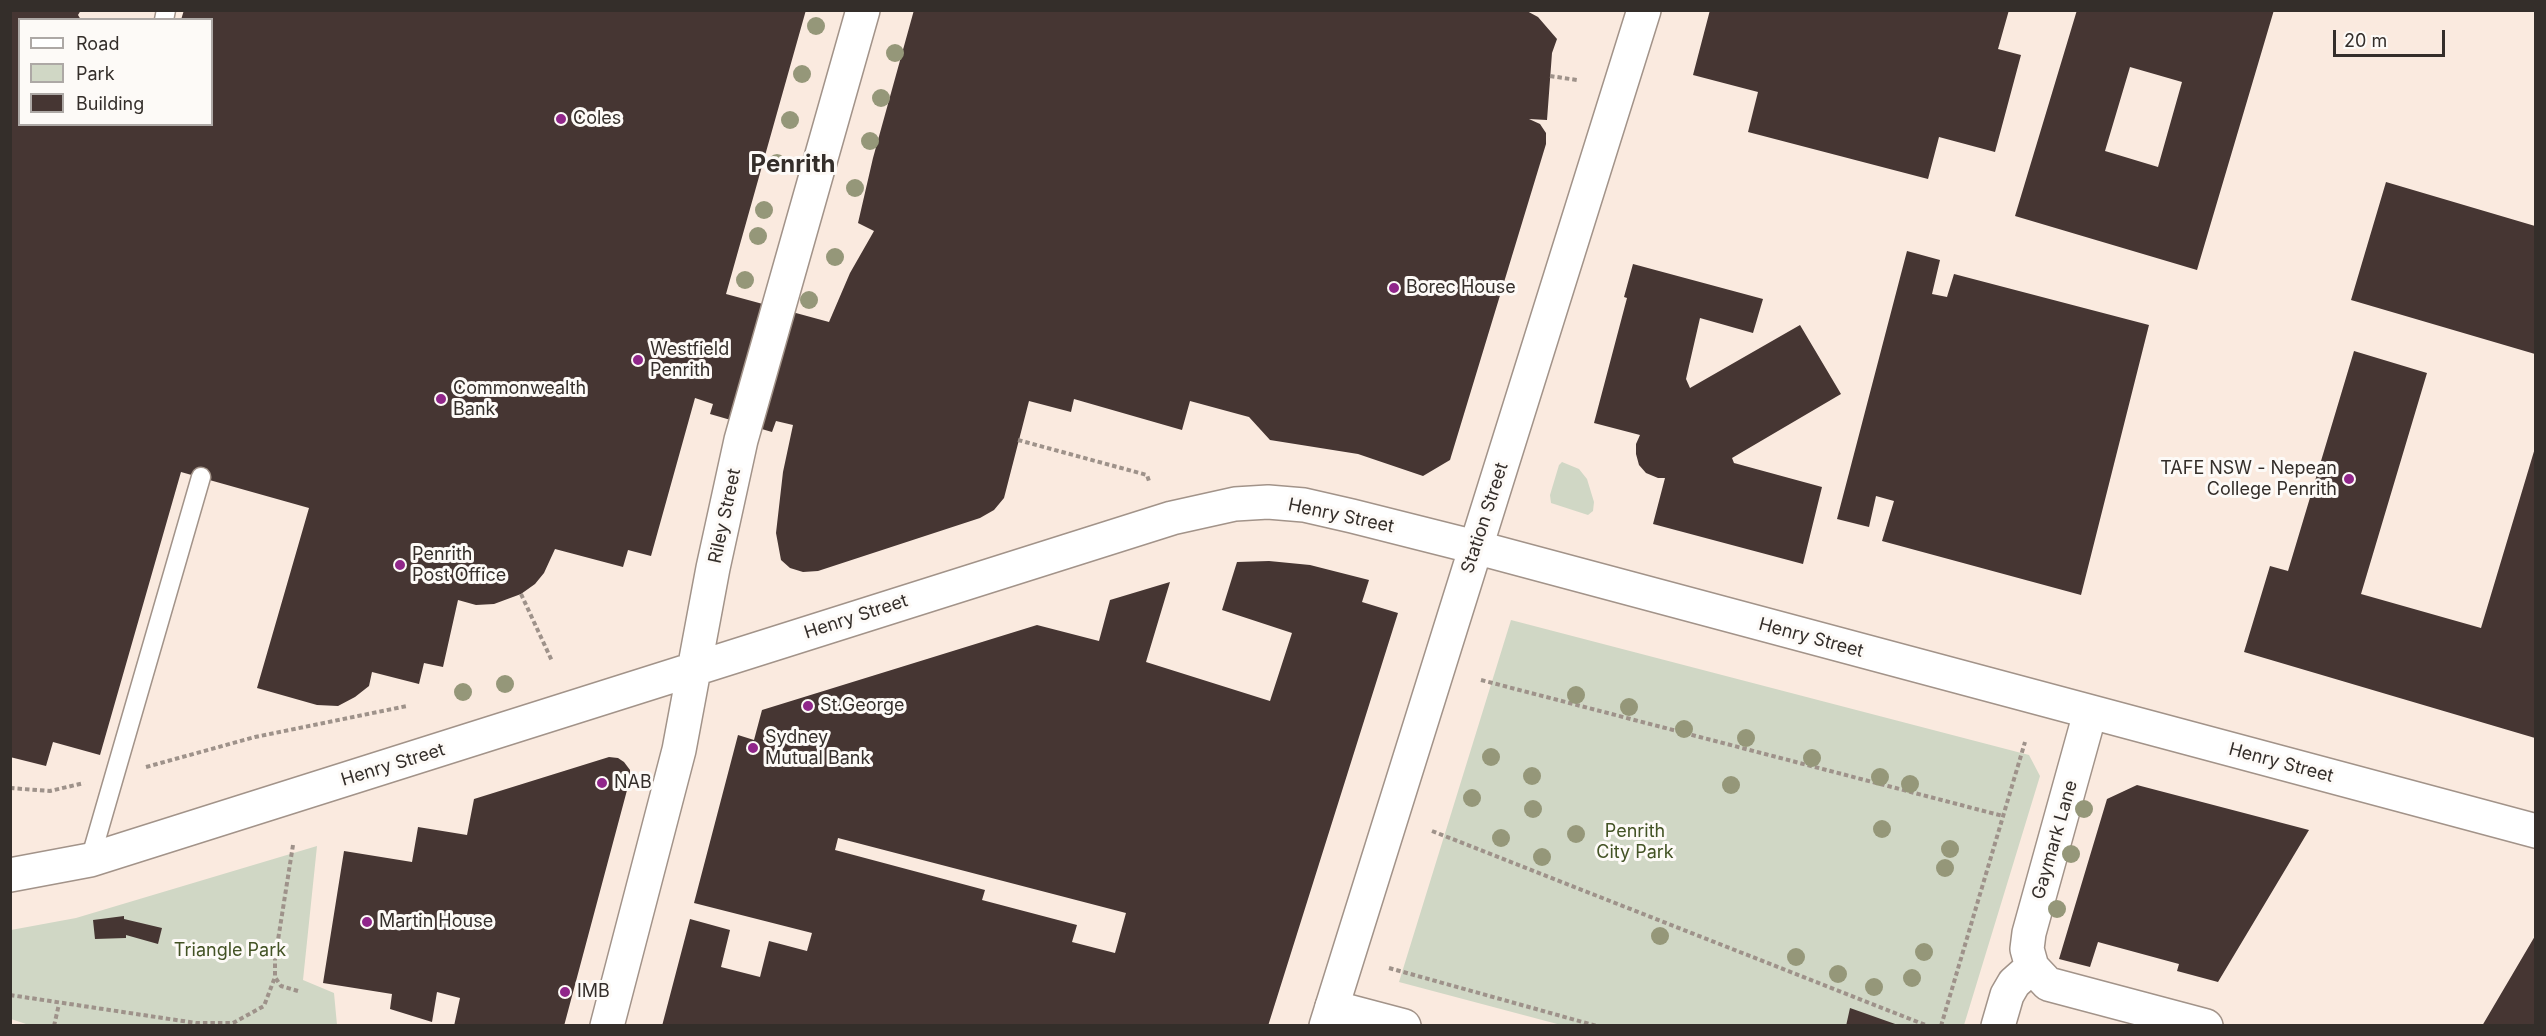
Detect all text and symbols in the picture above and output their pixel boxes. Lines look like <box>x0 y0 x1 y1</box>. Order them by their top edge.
legend <box>18 18 213 126</box>
scale bar <box>2336 18 2448 56</box>
text: 20 m <box>2344 30 2387 51</box>
text: Road <box>76 33 119 54</box>
text: Park <box>76 63 115 84</box>
text: Building <box>76 93 144 114</box>
place label: Coles <box>573 108 621 130</box>
marker: Coles <box>554 112 568 126</box>
district label: Penrith <box>751 151 835 179</box>
place label: Borec House <box>1406 277 1516 299</box>
marker: Borec House <box>1387 281 1401 295</box>
place label: Westfield Penrith <box>650 339 729 382</box>
marker: Westfield Penrith <box>631 353 645 367</box>
place label: Commonwealth Bank <box>453 378 586 420</box>
marker: Commonwealth Bank <box>434 392 448 406</box>
place label: TAFE NSW - Nepean College Penrith <box>2160 458 2337 500</box>
street label: Station Street <box>1457 460 1513 576</box>
street label: Riley Street <box>704 467 746 565</box>
marker: TAFE NSW - Nepean College Penrith <box>2342 472 2356 486</box>
street label: Henry Street <box>1286 494 1396 538</box>
place label: Penrith Post Office <box>412 544 506 586</box>
marker: Penrith Post Office <box>393 558 407 572</box>
street label: Henry Street <box>802 590 910 644</box>
street label: Henry Street <box>1756 614 1866 662</box>
place label: St.George <box>820 695 905 717</box>
marker: St.George <box>801 699 815 713</box>
place label: Sydney Mutual Bank <box>765 727 870 770</box>
street label: Henry Street <box>338 739 448 791</box>
street label: Henry Street <box>2226 739 2336 787</box>
marker: Sydney Mutual Bank <box>746 741 760 755</box>
place label: NAB <box>614 772 652 794</box>
marker: NAB <box>595 776 609 790</box>
street label: Gaymark Lane <box>2028 778 2082 902</box>
park label: Penrith City Park <box>1596 821 1674 864</box>
place label: Martin House <box>379 911 493 933</box>
marker: Martin House <box>360 915 374 929</box>
park label: Triangle Park <box>174 940 286 962</box>
place label: IMB <box>577 981 610 1003</box>
marker: IMB <box>558 985 572 999</box>

